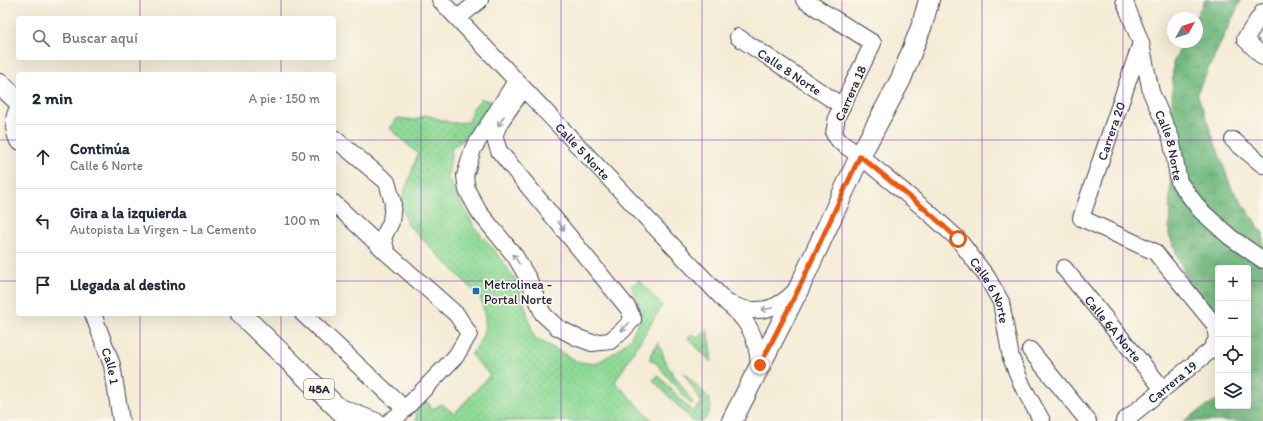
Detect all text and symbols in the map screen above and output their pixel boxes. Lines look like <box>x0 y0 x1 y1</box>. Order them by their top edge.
north arrow <box>1167 12 1203 48</box>
search box <box>16 16 336 60</box>
icon: search <box>30 27 52 49</box>
text: Buscar aquí <box>62 29 138 47</box>
street label: Calle 8 Norte <box>755 45 824 98</box>
street label: Carrera 18 <box>832 63 869 123</box>
text: 2 min <box>32 88 72 108</box>
text: A pie · 150 m <box>249 91 320 106</box>
street label: Carrera 20 <box>1094 100 1128 162</box>
street label: Calle 8 Norte <box>1152 108 1186 182</box>
one-way arrow <box>497 115 505 127</box>
street label: Calle 5 Norte <box>552 120 613 183</box>
text: Continúa <box>70 140 130 158</box>
icon: ahead <box>32 146 54 168</box>
text: 50 m <box>291 149 320 164</box>
text: Calle 6 Norte <box>70 158 143 173</box>
text: Gira a la izquierda <box>70 204 187 222</box>
icon: left <box>32 210 54 232</box>
text: 100 m <box>284 213 320 228</box>
one-way arrow <box>556 220 565 231</box>
text: Autopista La Virgen - La Cemento <box>70 222 256 237</box>
route start <box>949 230 967 248</box>
one-way arrow <box>512 254 520 265</box>
street label: Calle 6 Norte <box>967 254 1012 324</box>
map controls <box>1215 265 1251 409</box>
button: + <box>1215 265 1251 301</box>
icon: arrive <box>32 274 54 296</box>
text: Llegada al destino <box>70 276 186 294</box>
place label: Metrolinea - Portal Norte <box>484 277 552 307</box>
marker: Metrolinea - Portal Norte <box>471 286 481 296</box>
street label: Calle 6A Norte <box>1081 292 1145 365</box>
button: − <box>1215 301 1251 337</box>
one-way arrow <box>761 305 774 313</box>
one-way arrow <box>620 322 630 332</box>
button: locate <box>1215 337 1251 373</box>
street label: Calle 1 <box>98 345 122 385</box>
route end <box>751 356 769 374</box>
street label: Carrera 19 <box>1145 358 1200 407</box>
button: layers <box>1215 373 1251 409</box>
road number: 45A <box>304 379 334 399</box>

